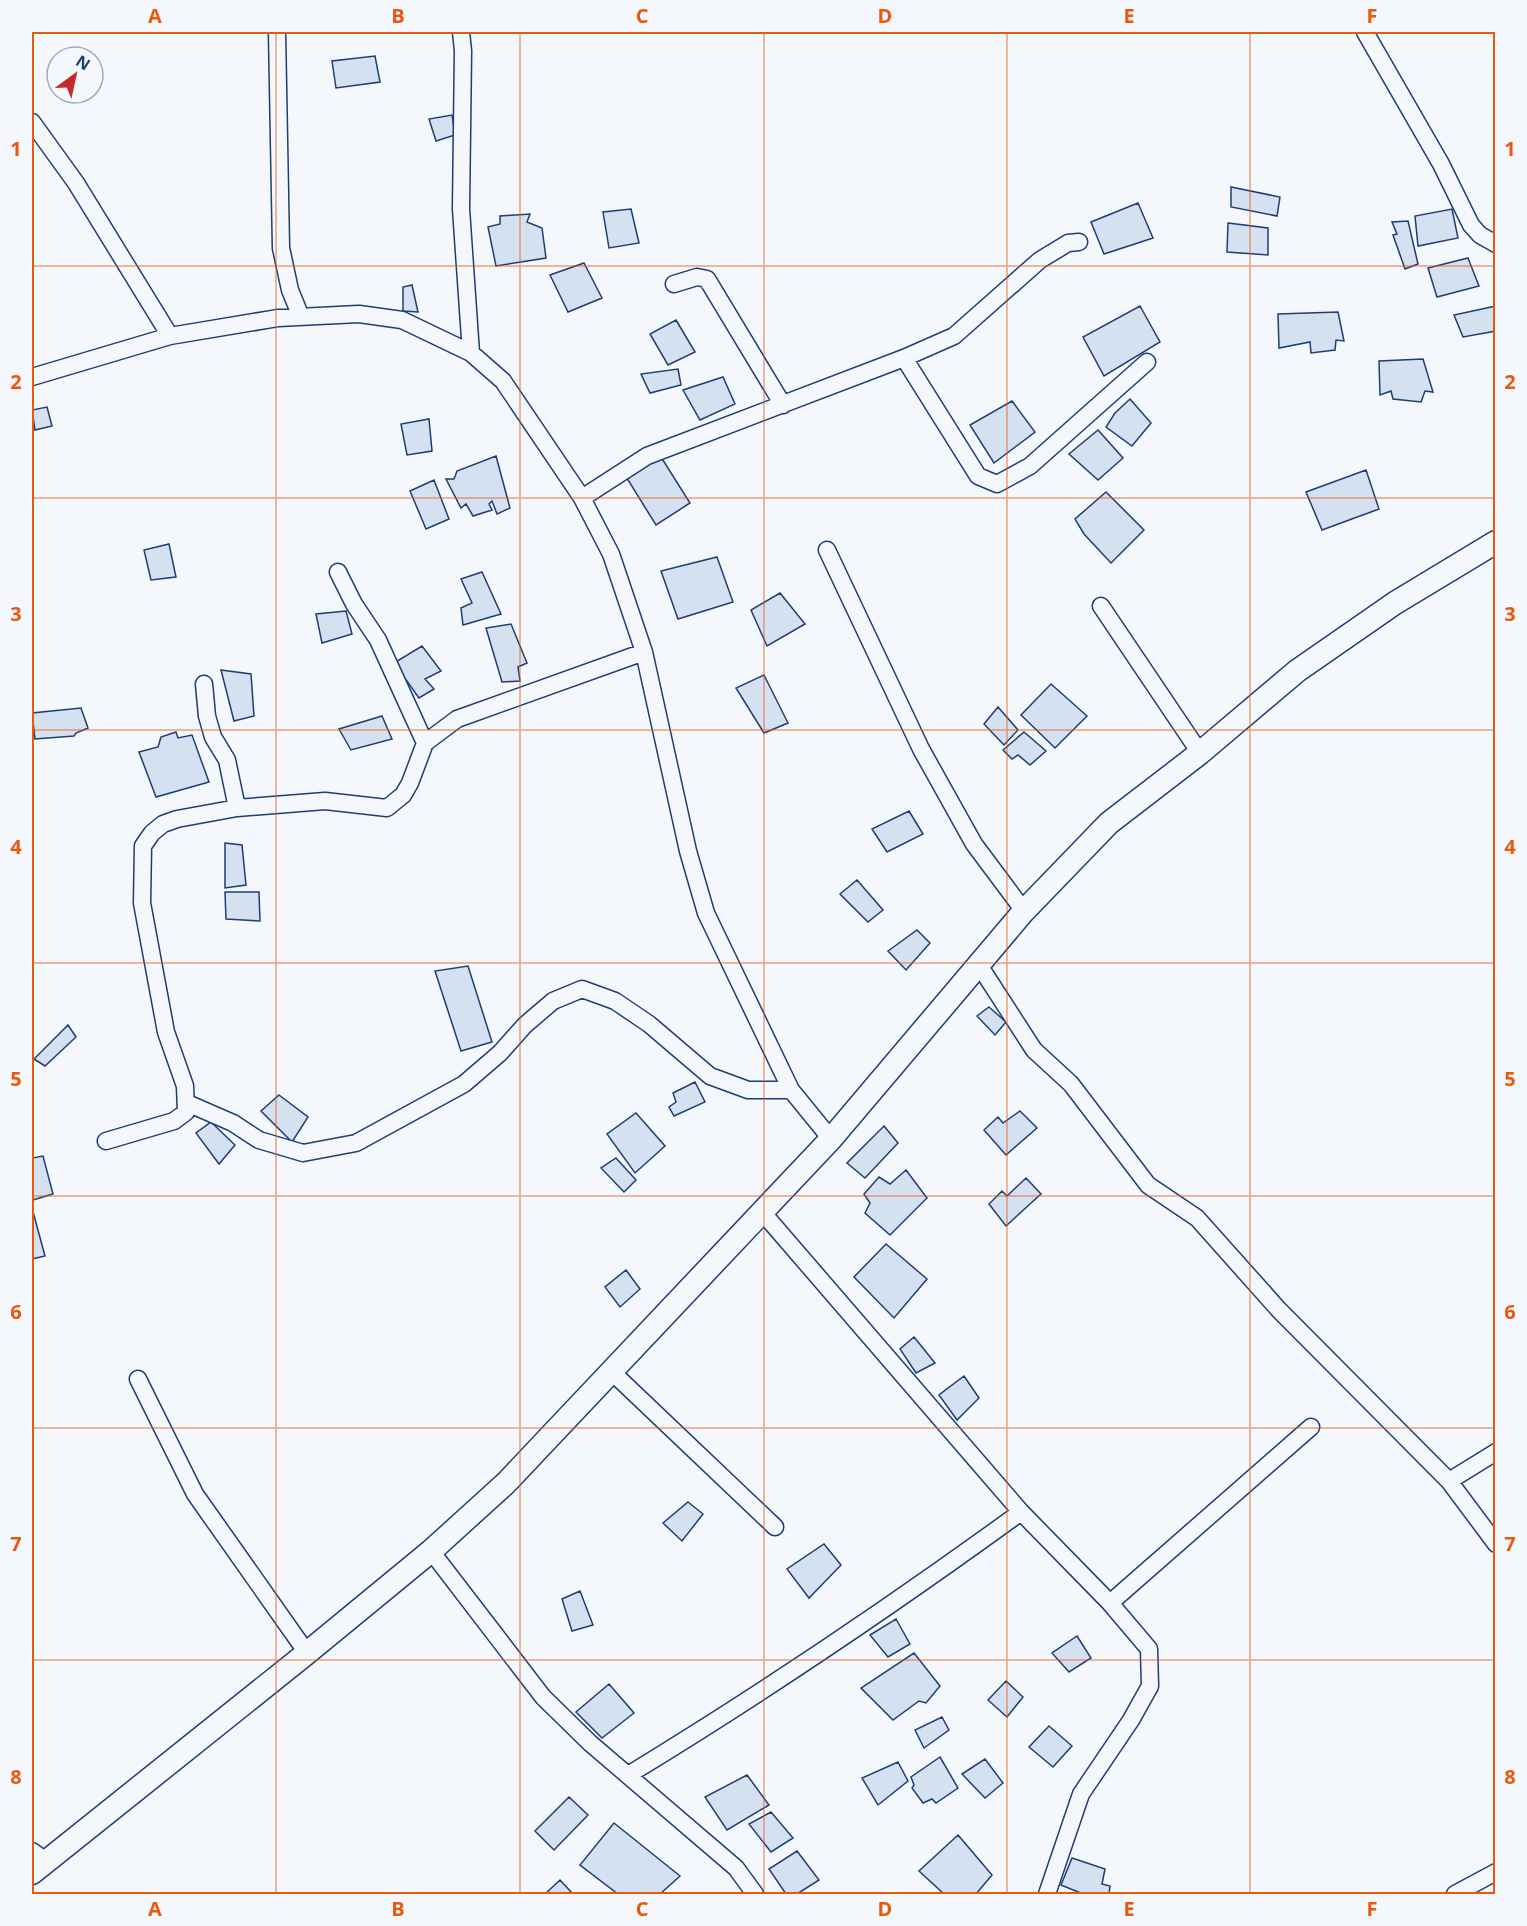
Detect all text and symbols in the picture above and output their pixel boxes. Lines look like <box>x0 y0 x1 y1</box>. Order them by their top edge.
text: A <box>148 2 162 29</box>
text: B <box>391 2 405 29</box>
text: C <box>636 2 649 29</box>
text: D <box>878 2 892 29</box>
text: E <box>1123 2 1135 29</box>
text: F <box>1367 2 1377 29</box>
north arrow <box>45 45 105 105</box>
text: N <box>72 50 95 75</box>
text: 1 <box>10 135 22 162</box>
text: 1 <box>1504 135 1516 162</box>
text: 2 <box>10 368 22 395</box>
text: 2 <box>1504 368 1516 395</box>
text: 3 <box>10 600 22 627</box>
text: 3 <box>1504 600 1516 627</box>
text: 4 <box>10 833 22 860</box>
text: 4 <box>1504 833 1516 860</box>
text: 5 <box>10 1065 22 1092</box>
text: 5 <box>1504 1065 1516 1092</box>
text: 6 <box>10 1298 22 1325</box>
text: 6 <box>1504 1298 1516 1325</box>
text: 7 <box>10 1530 22 1557</box>
text: 7 <box>1504 1530 1516 1557</box>
text: 8 <box>10 1763 22 1790</box>
text: 8 <box>1504 1763 1516 1790</box>
text: A <box>148 1895 162 1922</box>
text: B <box>391 1895 405 1922</box>
text: C <box>636 1895 649 1922</box>
text: D <box>878 1895 892 1922</box>
text: E <box>1123 1895 1135 1922</box>
text: F <box>1367 1895 1377 1922</box>

